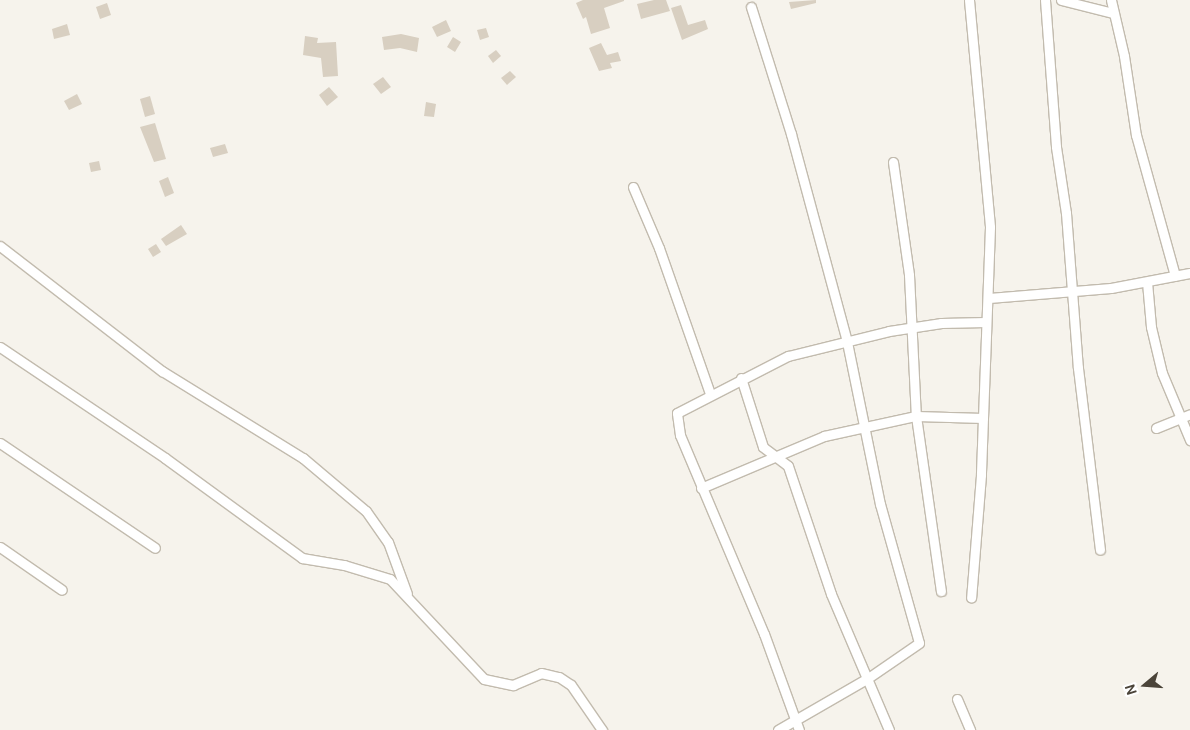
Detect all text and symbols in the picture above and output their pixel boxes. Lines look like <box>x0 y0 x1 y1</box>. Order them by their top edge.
north arrow <box>1120 660 1170 710</box>
text: N <box>1121 682 1141 697</box>

